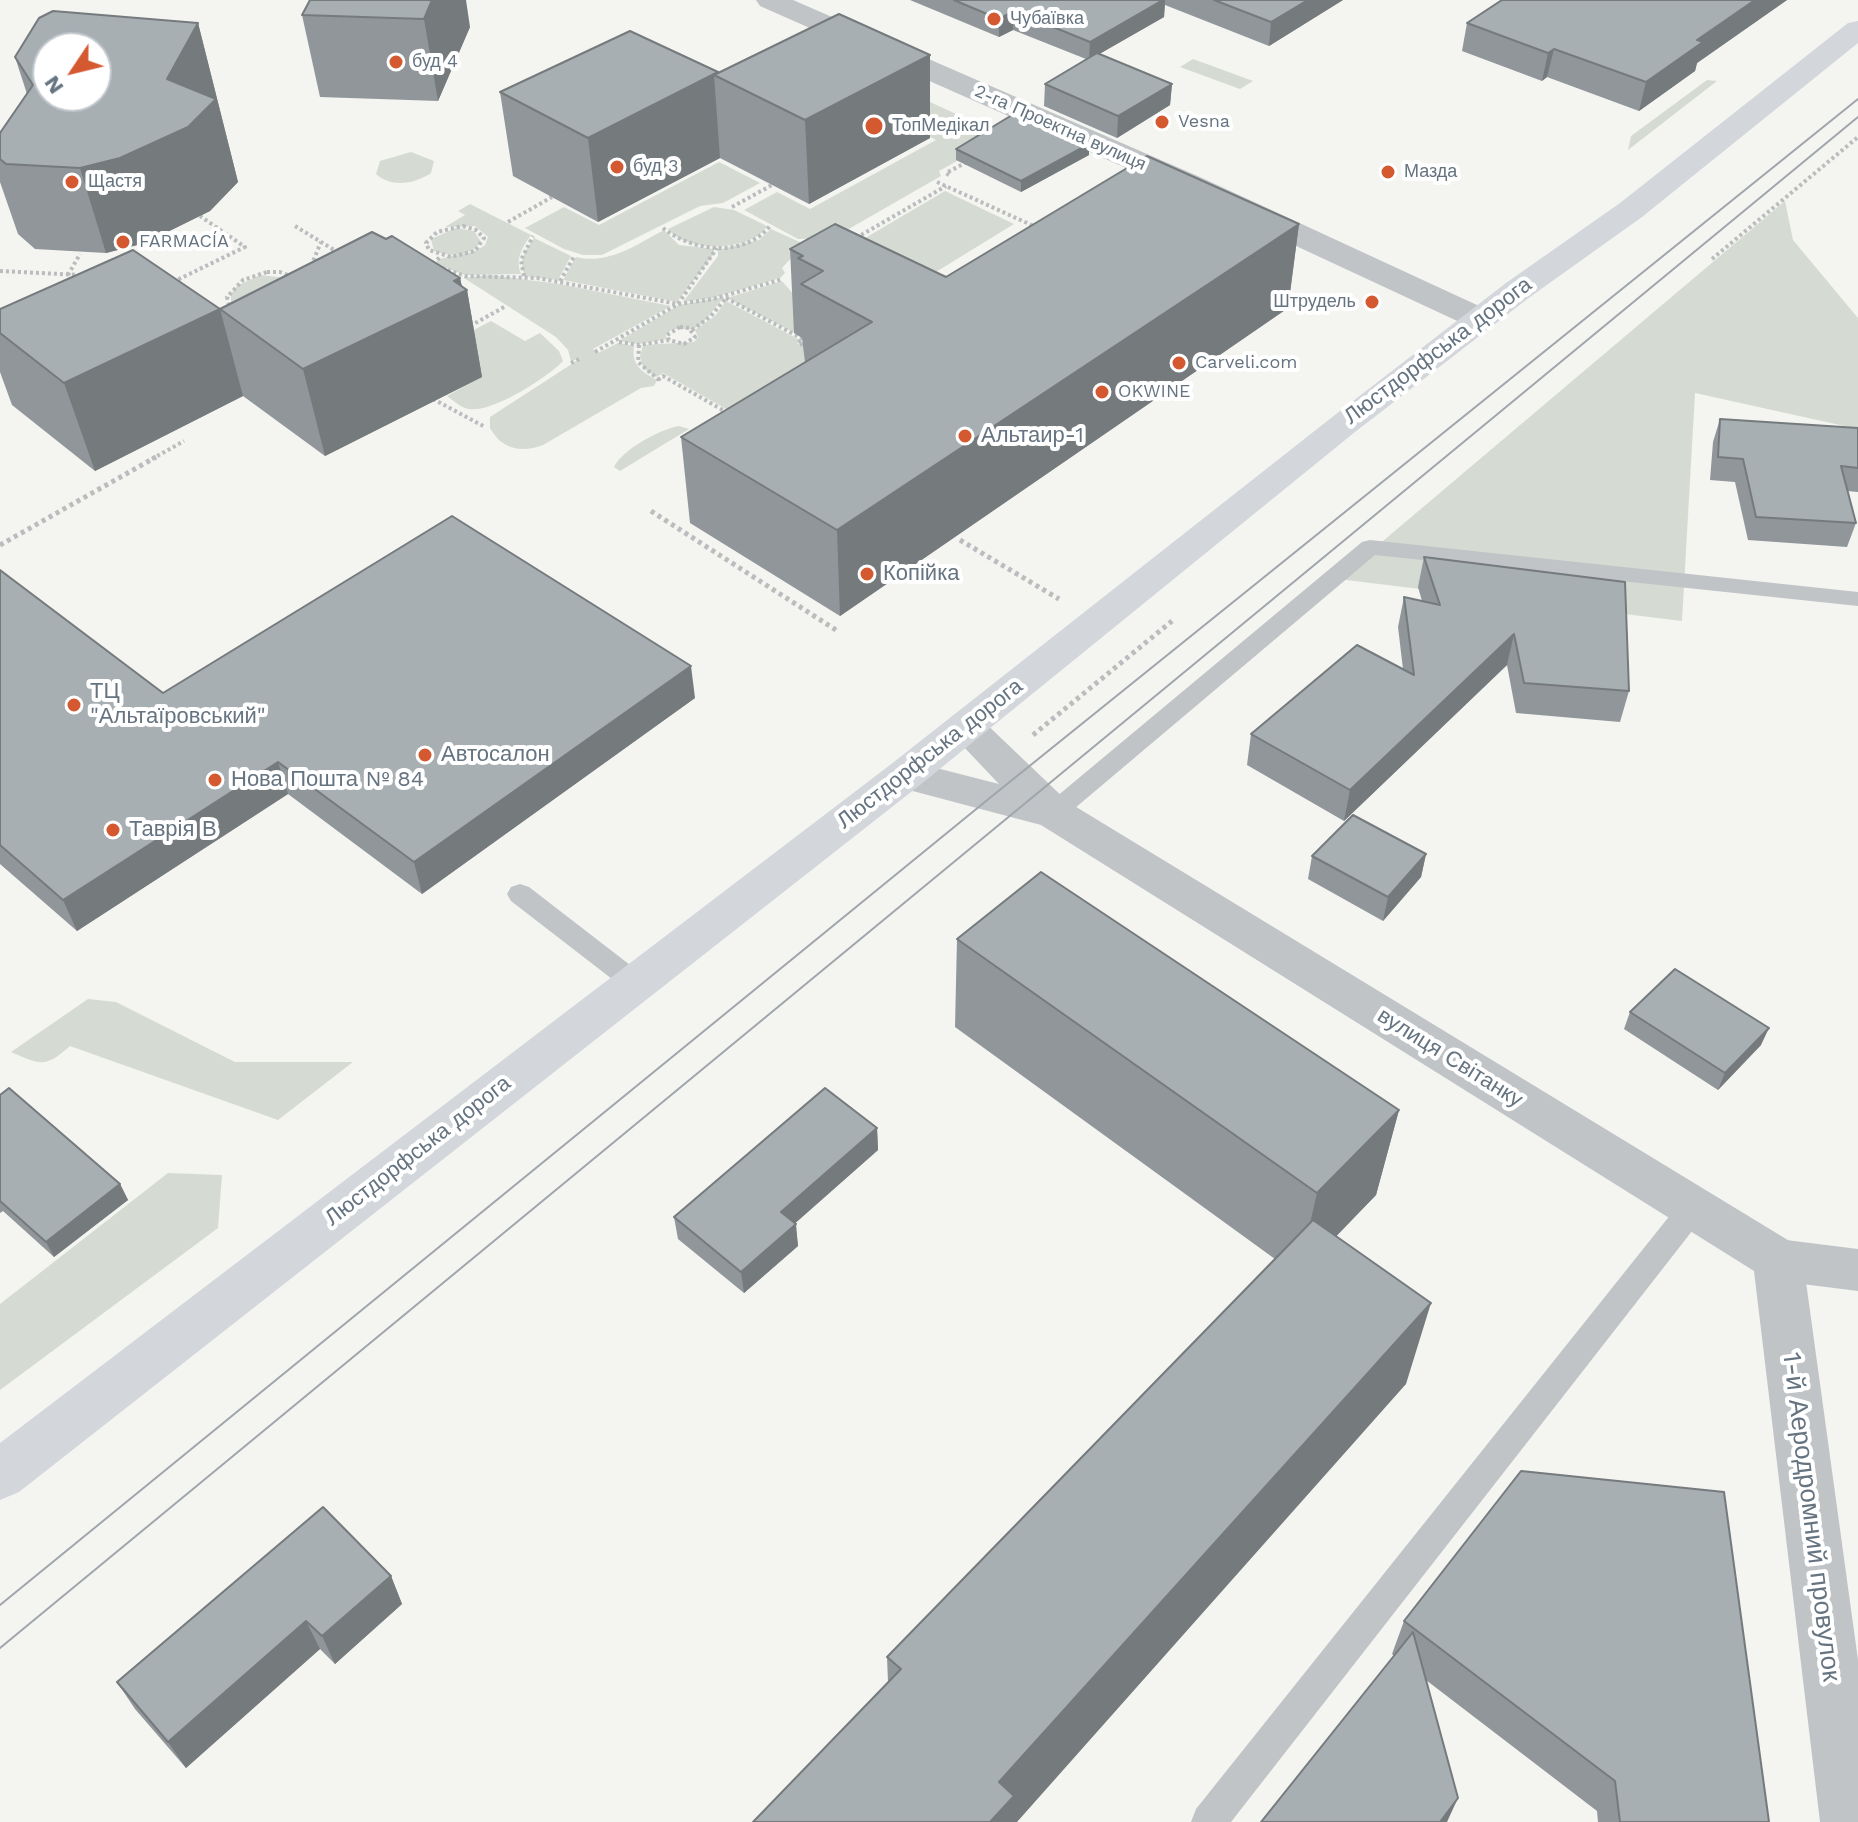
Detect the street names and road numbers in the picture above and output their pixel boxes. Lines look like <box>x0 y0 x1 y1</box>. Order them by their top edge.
street label: 2-га Проектна вулиця <box>971 80 1149 176</box>
street label: Люстдорфська дорога <box>1339 272 1537 430</box>
street label: Люстдорфська дорога <box>832 673 1028 835</box>
street label: вулиця Світанку <box>1372 1003 1528 1113</box>
street label: Люстдорфська дорога <box>320 1070 516 1232</box>
street label: 1-й Аеродромний провулок <box>1775 1351 1847 1683</box>

